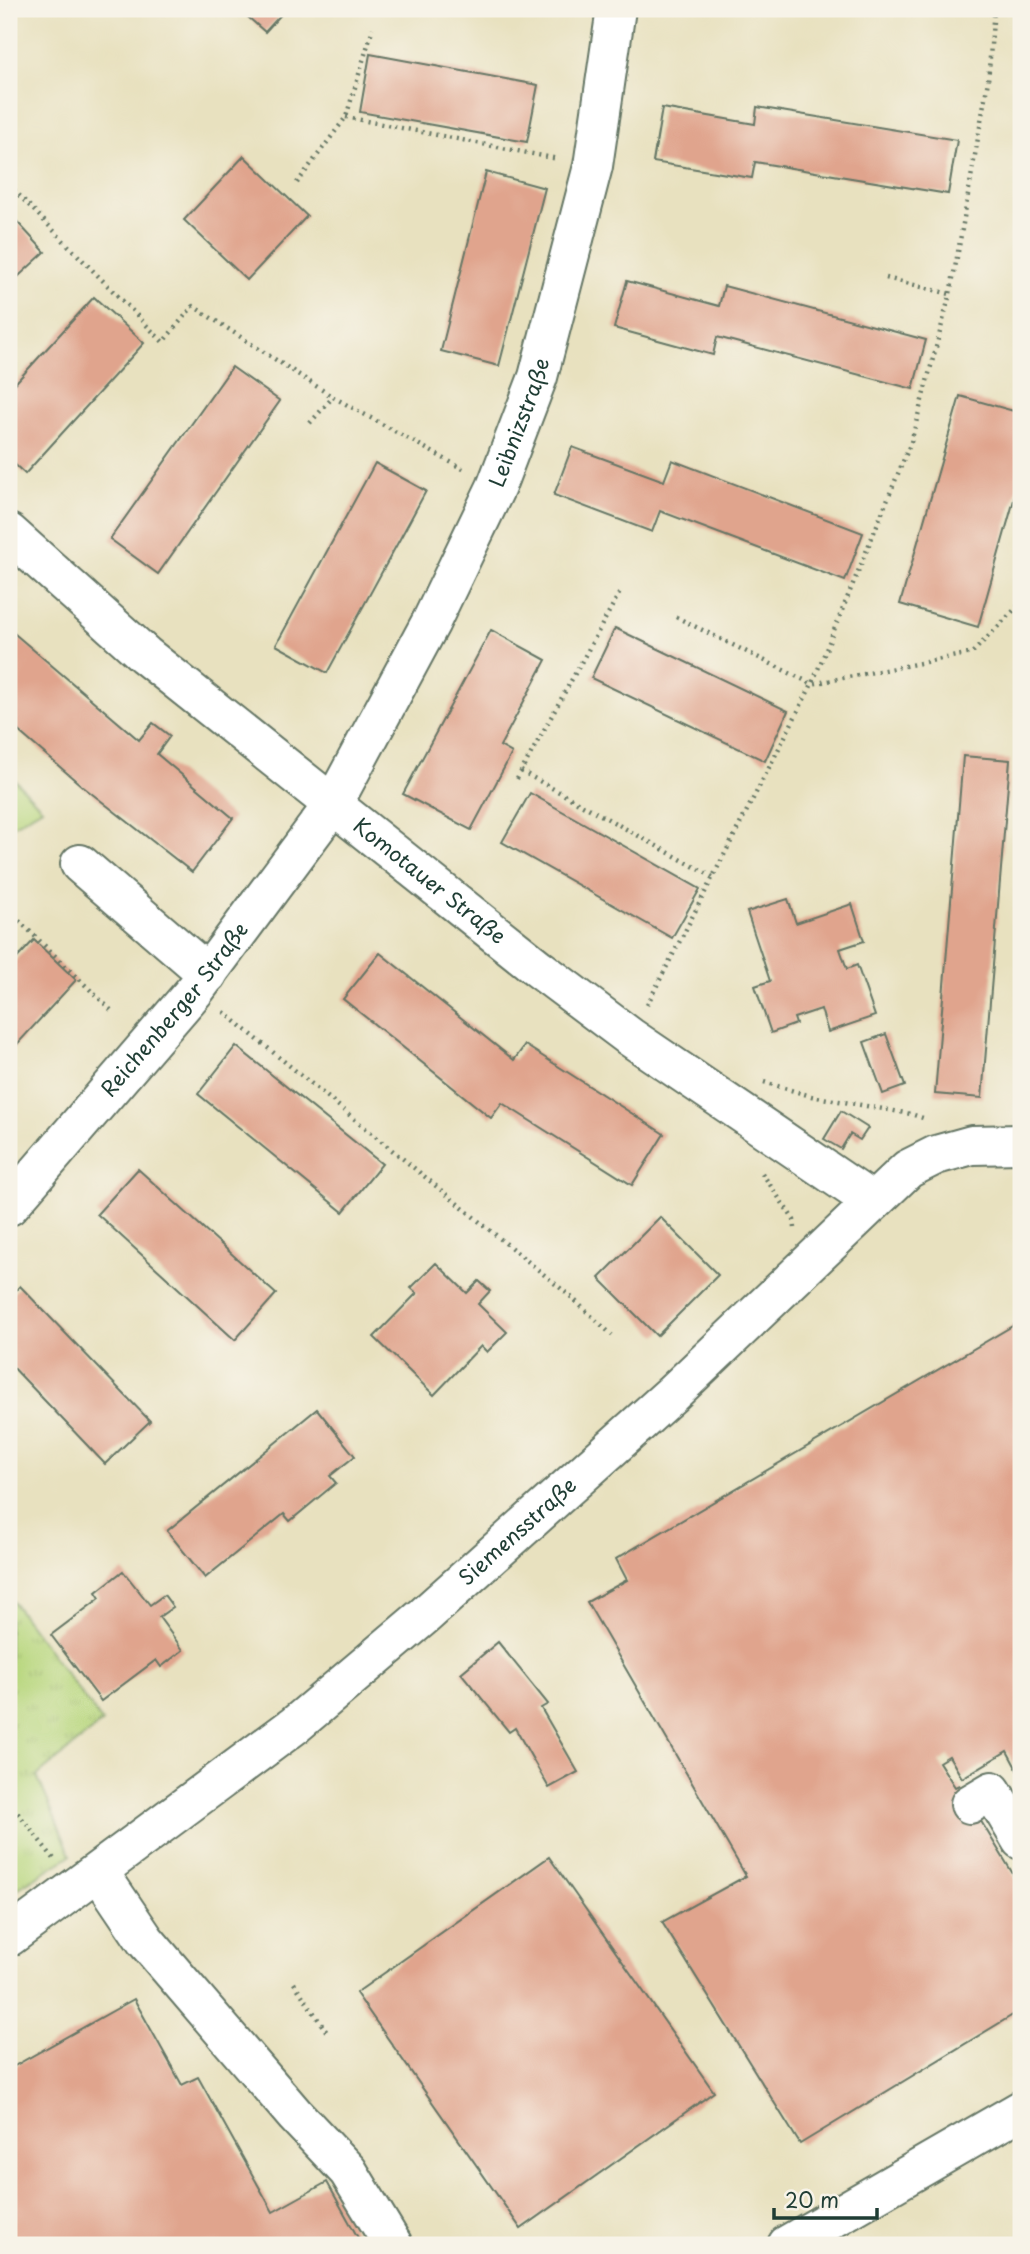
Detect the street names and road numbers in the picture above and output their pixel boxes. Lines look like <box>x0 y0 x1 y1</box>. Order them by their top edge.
street label: Leibnizstraße <box>479 354 556 491</box>
street label: Komotauer Straße <box>347 809 514 951</box>
street label: Reichenberger Straße <box>92 914 255 1103</box>
street label: Siemensstraße <box>450 1469 583 1592</box>

